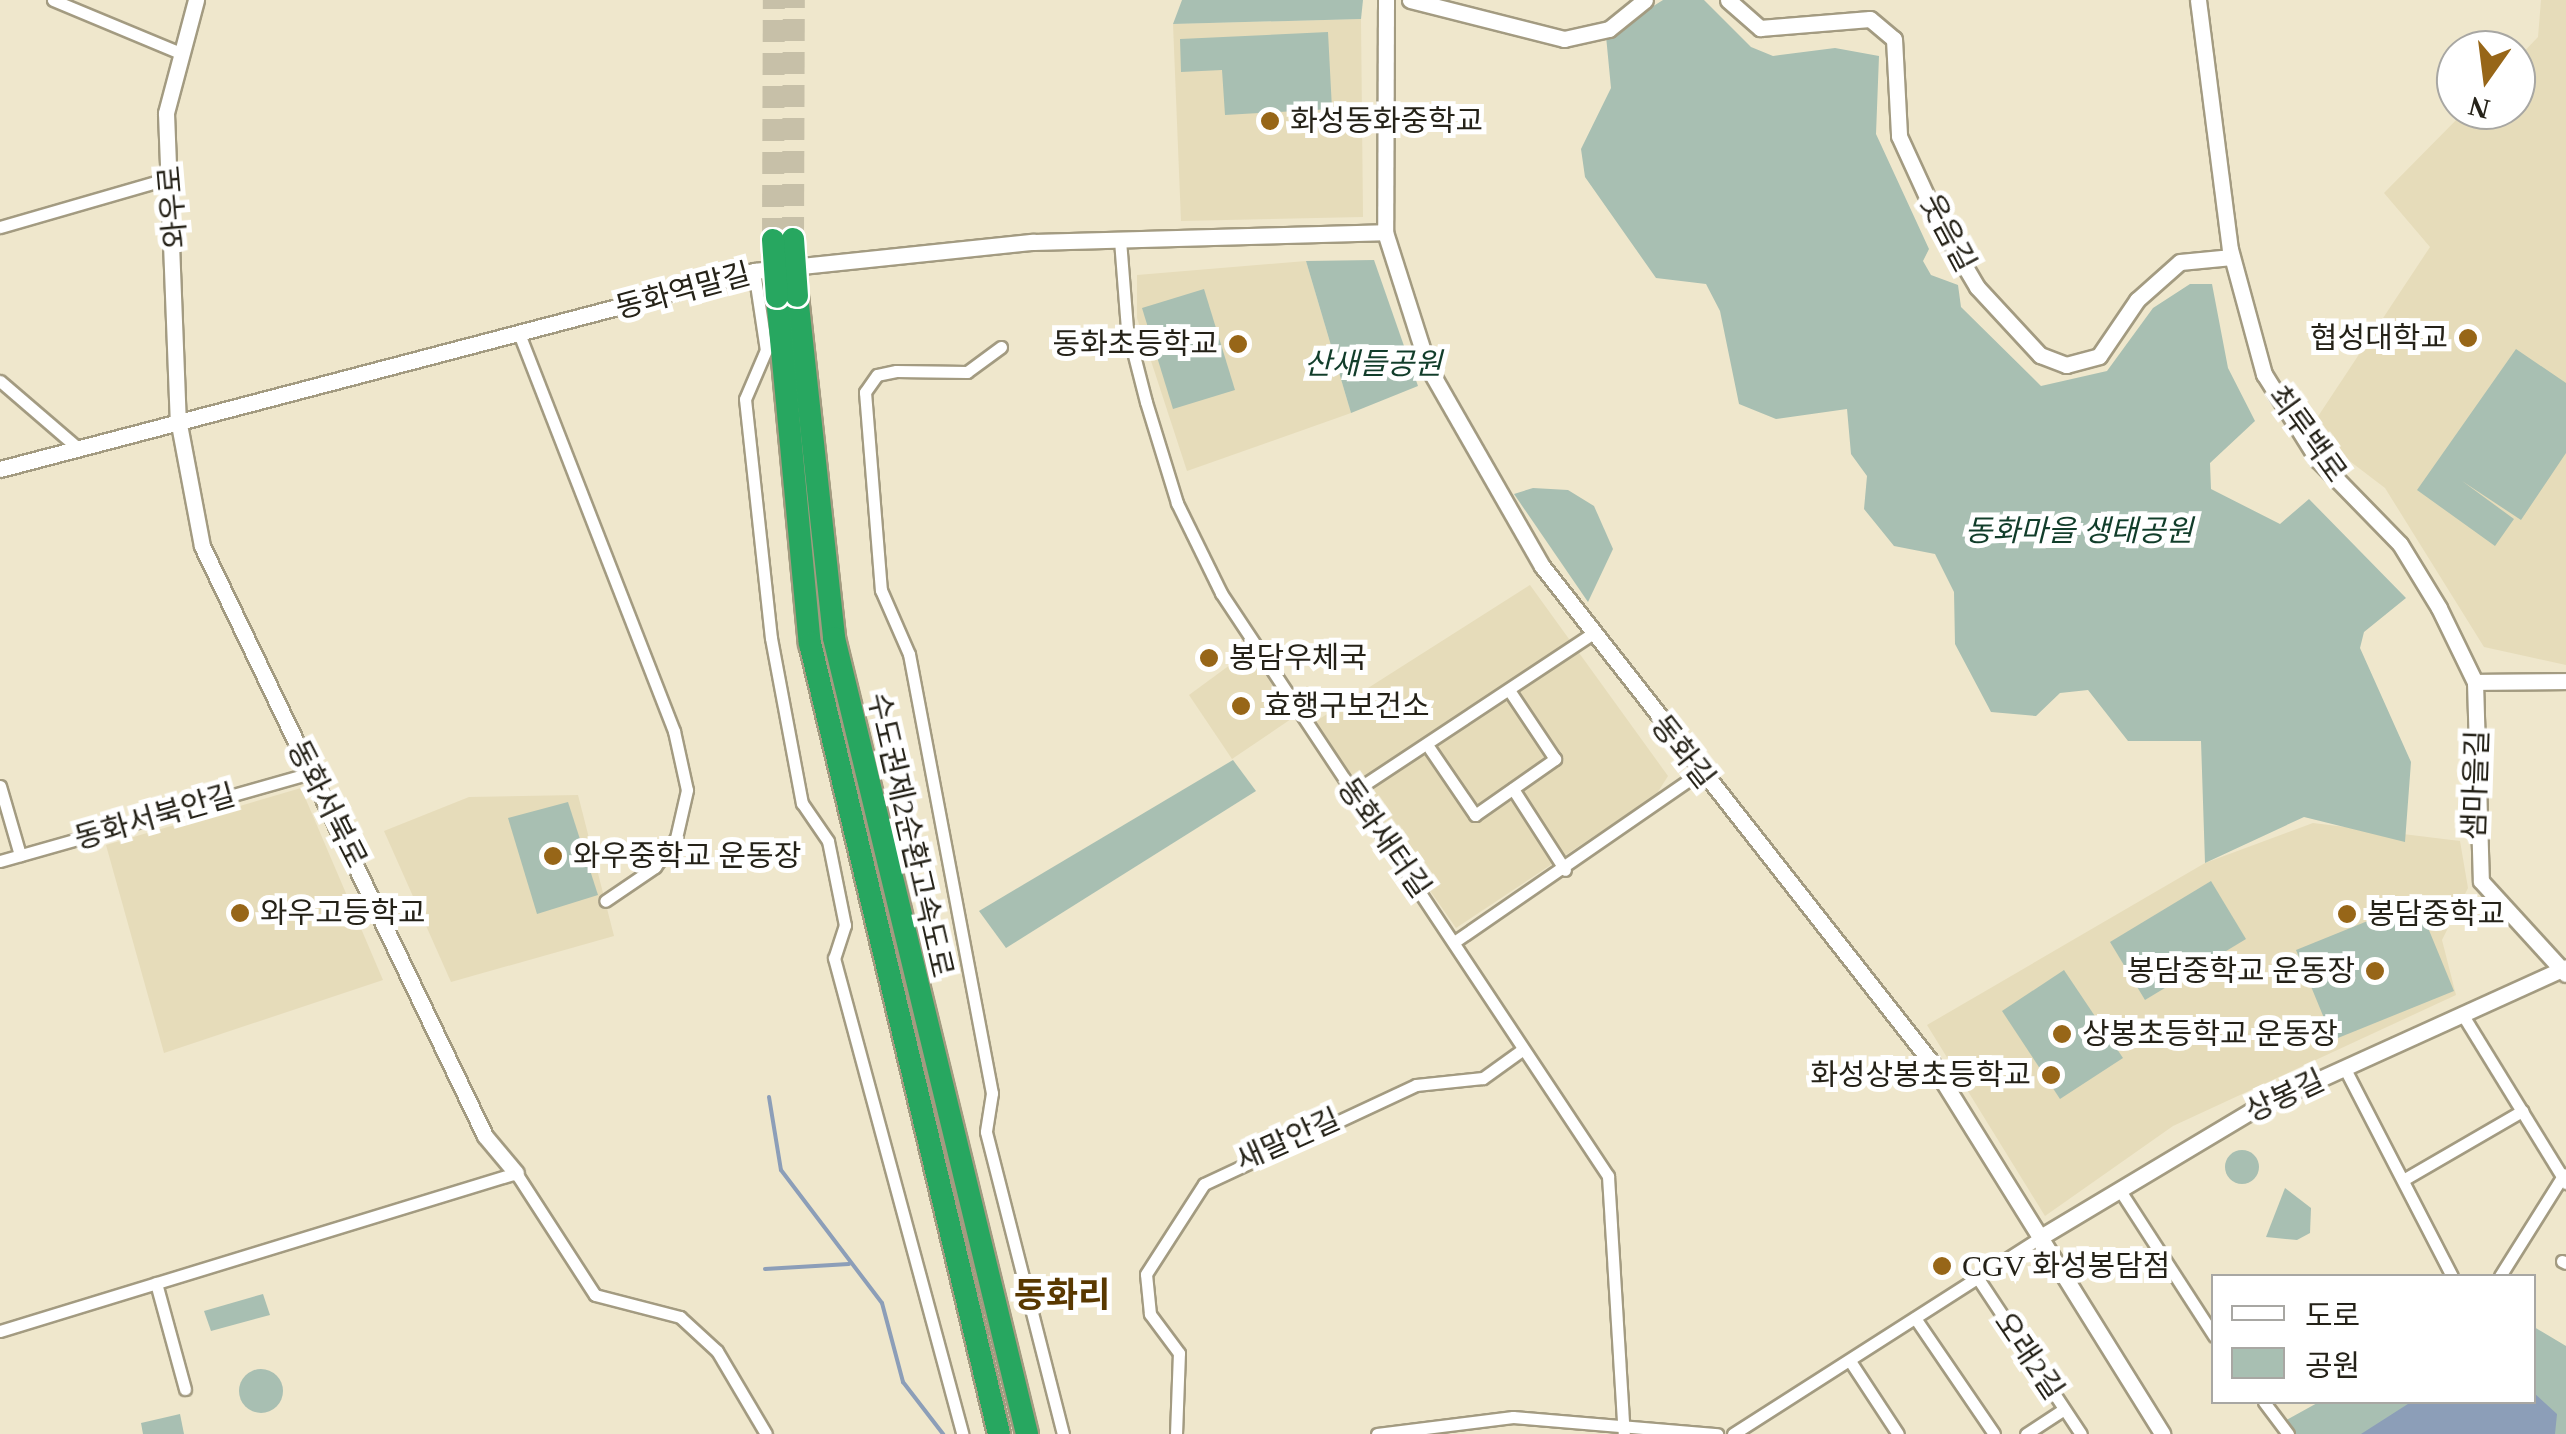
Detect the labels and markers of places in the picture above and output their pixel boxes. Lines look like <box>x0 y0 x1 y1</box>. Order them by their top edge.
place label: 화성동화중학교 <box>1290 103 1483 139</box>
marker: 화성동화중학교 <box>1259 110 1281 132</box>
place label: 협성대학교 <box>2310 320 2448 356</box>
place label: 동화초등학교 <box>1052 326 1218 362</box>
marker: 협성대학교 <box>2457 327 2479 349</box>
marker: 동화초등학교 <box>1227 333 1249 355</box>
place label: 봉담우체국 <box>1229 640 1367 676</box>
marker: 봉담우체국 <box>1198 647 1220 669</box>
place label: 효행구보건소 <box>1264 688 1430 724</box>
marker: 효행구보건소 <box>1228 693 1254 719</box>
place label: 와우중학교 운동장 <box>573 838 801 874</box>
marker: 와우중학교 운동장 <box>542 845 564 867</box>
place label: 와우고등학교 <box>260 895 426 931</box>
place label: 봉담중학교 <box>2367 896 2505 932</box>
marker: 와우고등학교 <box>229 902 251 924</box>
marker: 봉담중학교 <box>2336 903 2358 925</box>
place label: 봉담중학교 운동장 <box>2127 953 2355 989</box>
marker: 봉담중학교 운동장 <box>2364 960 2386 982</box>
place label: 상봉초등학교 운동장 <box>2082 1016 2338 1052</box>
marker: 상봉초등학교 운동장 <box>2051 1023 2073 1045</box>
place label: 화성상봉초등학교 <box>1810 1057 2031 1093</box>
marker: 화성상봉초등학교 <box>2040 1064 2062 1086</box>
place label: CGV 화성봉담점 <box>1962 1248 2171 1284</box>
marker: CGV 화성봉담점 <box>1931 1255 1953 1277</box>

